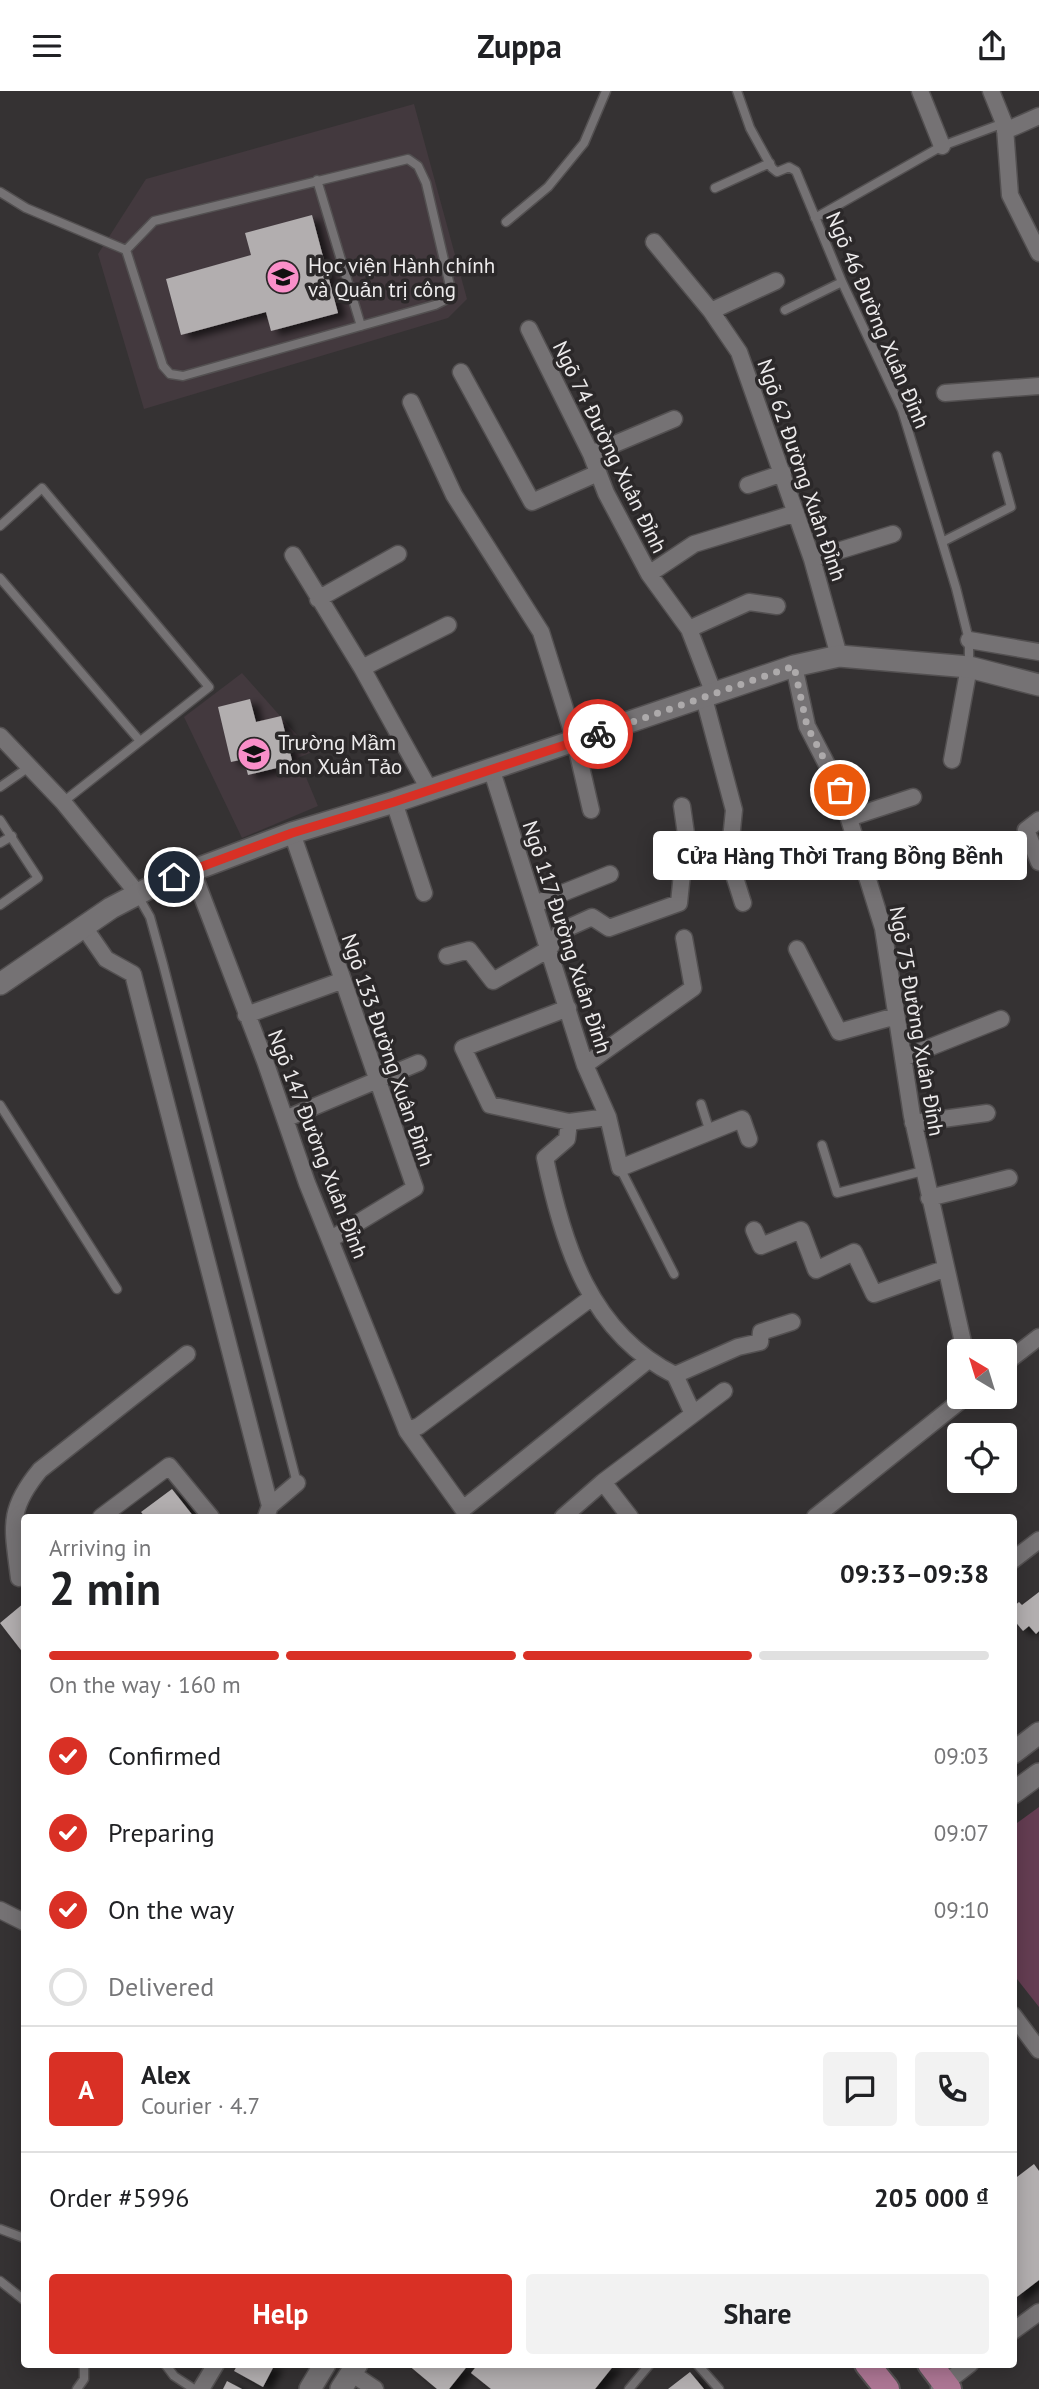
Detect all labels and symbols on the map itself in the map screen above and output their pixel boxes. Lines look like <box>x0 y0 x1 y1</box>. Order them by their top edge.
street label: Ngõ 46 Đường Xuân Đỉnh <box>820 208 936 432</box>
place label: Học viện Hành chính và Quản trị công <box>308 252 495 303</box>
school or university icon: Học viện Hành chính và Quản trị công <box>264 258 302 296</box>
street label: Ngõ 74 Đường Xuân Đỉnh <box>547 336 673 558</box>
street label: Ngõ 62 Đường Xuân Đỉnh <box>751 356 853 584</box>
courier <box>563 699 633 769</box>
place label: Trường Mầm non Xuân Tảo <box>278 729 402 780</box>
school or university icon: Trường Mầm non Xuân Tảo <box>235 735 273 773</box>
pin <box>810 760 870 820</box>
street label: Ngõ 117 Đường Xuân Đỉnh <box>517 817 617 1057</box>
callout: Cửa Hàng Thời Trang Bồng Bềnh <box>653 832 1027 881</box>
pin <box>144 847 204 907</box>
street label: Ngõ 75 Đường Xuân Đỉnh <box>883 904 951 1138</box>
street label: Ngõ 133 Đường Xuân Đỉnh <box>335 930 441 1170</box>
street label: Ngõ 147 Đường Xuân Đỉnh <box>262 1026 374 1262</box>
north arrow <box>947 1339 1017 1409</box>

